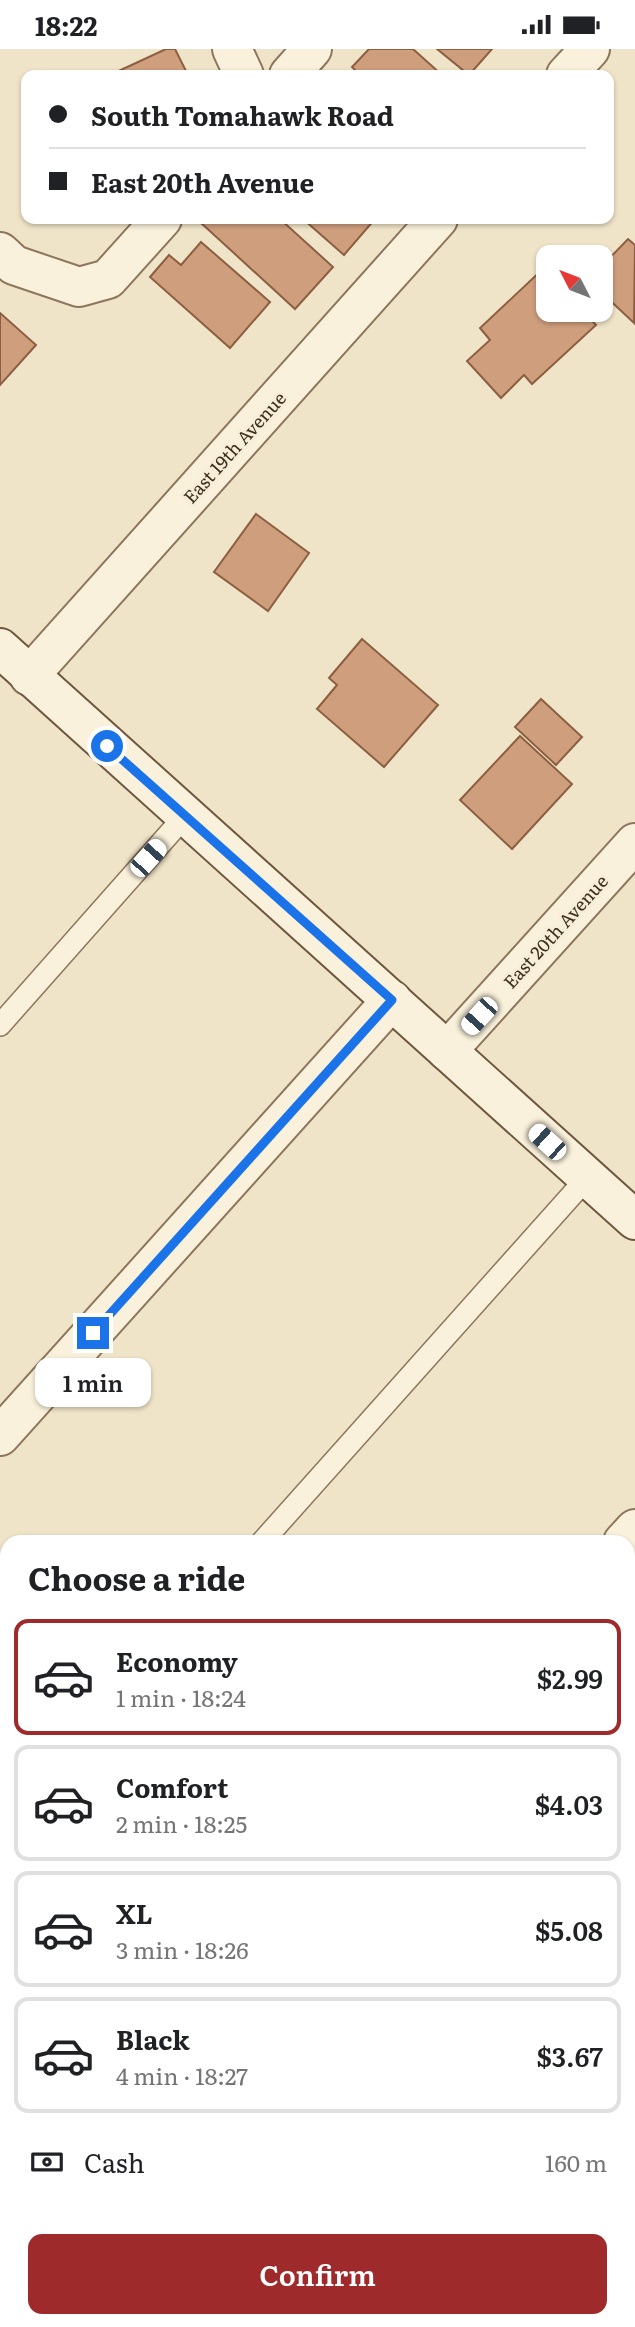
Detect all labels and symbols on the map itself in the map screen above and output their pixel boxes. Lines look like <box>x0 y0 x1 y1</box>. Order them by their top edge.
north arrow <box>536 245 612 322</box>
street label: East 19th Avenue <box>176 385 292 509</box>
route start <box>91 730 123 762</box>
car <box>127 835 170 881</box>
street label: East 20th Avenue <box>496 868 614 994</box>
car <box>458 993 501 1039</box>
car <box>525 1120 570 1164</box>
route end <box>77 1317 109 1349</box>
callout: 1 min <box>35 1357 151 1407</box>

